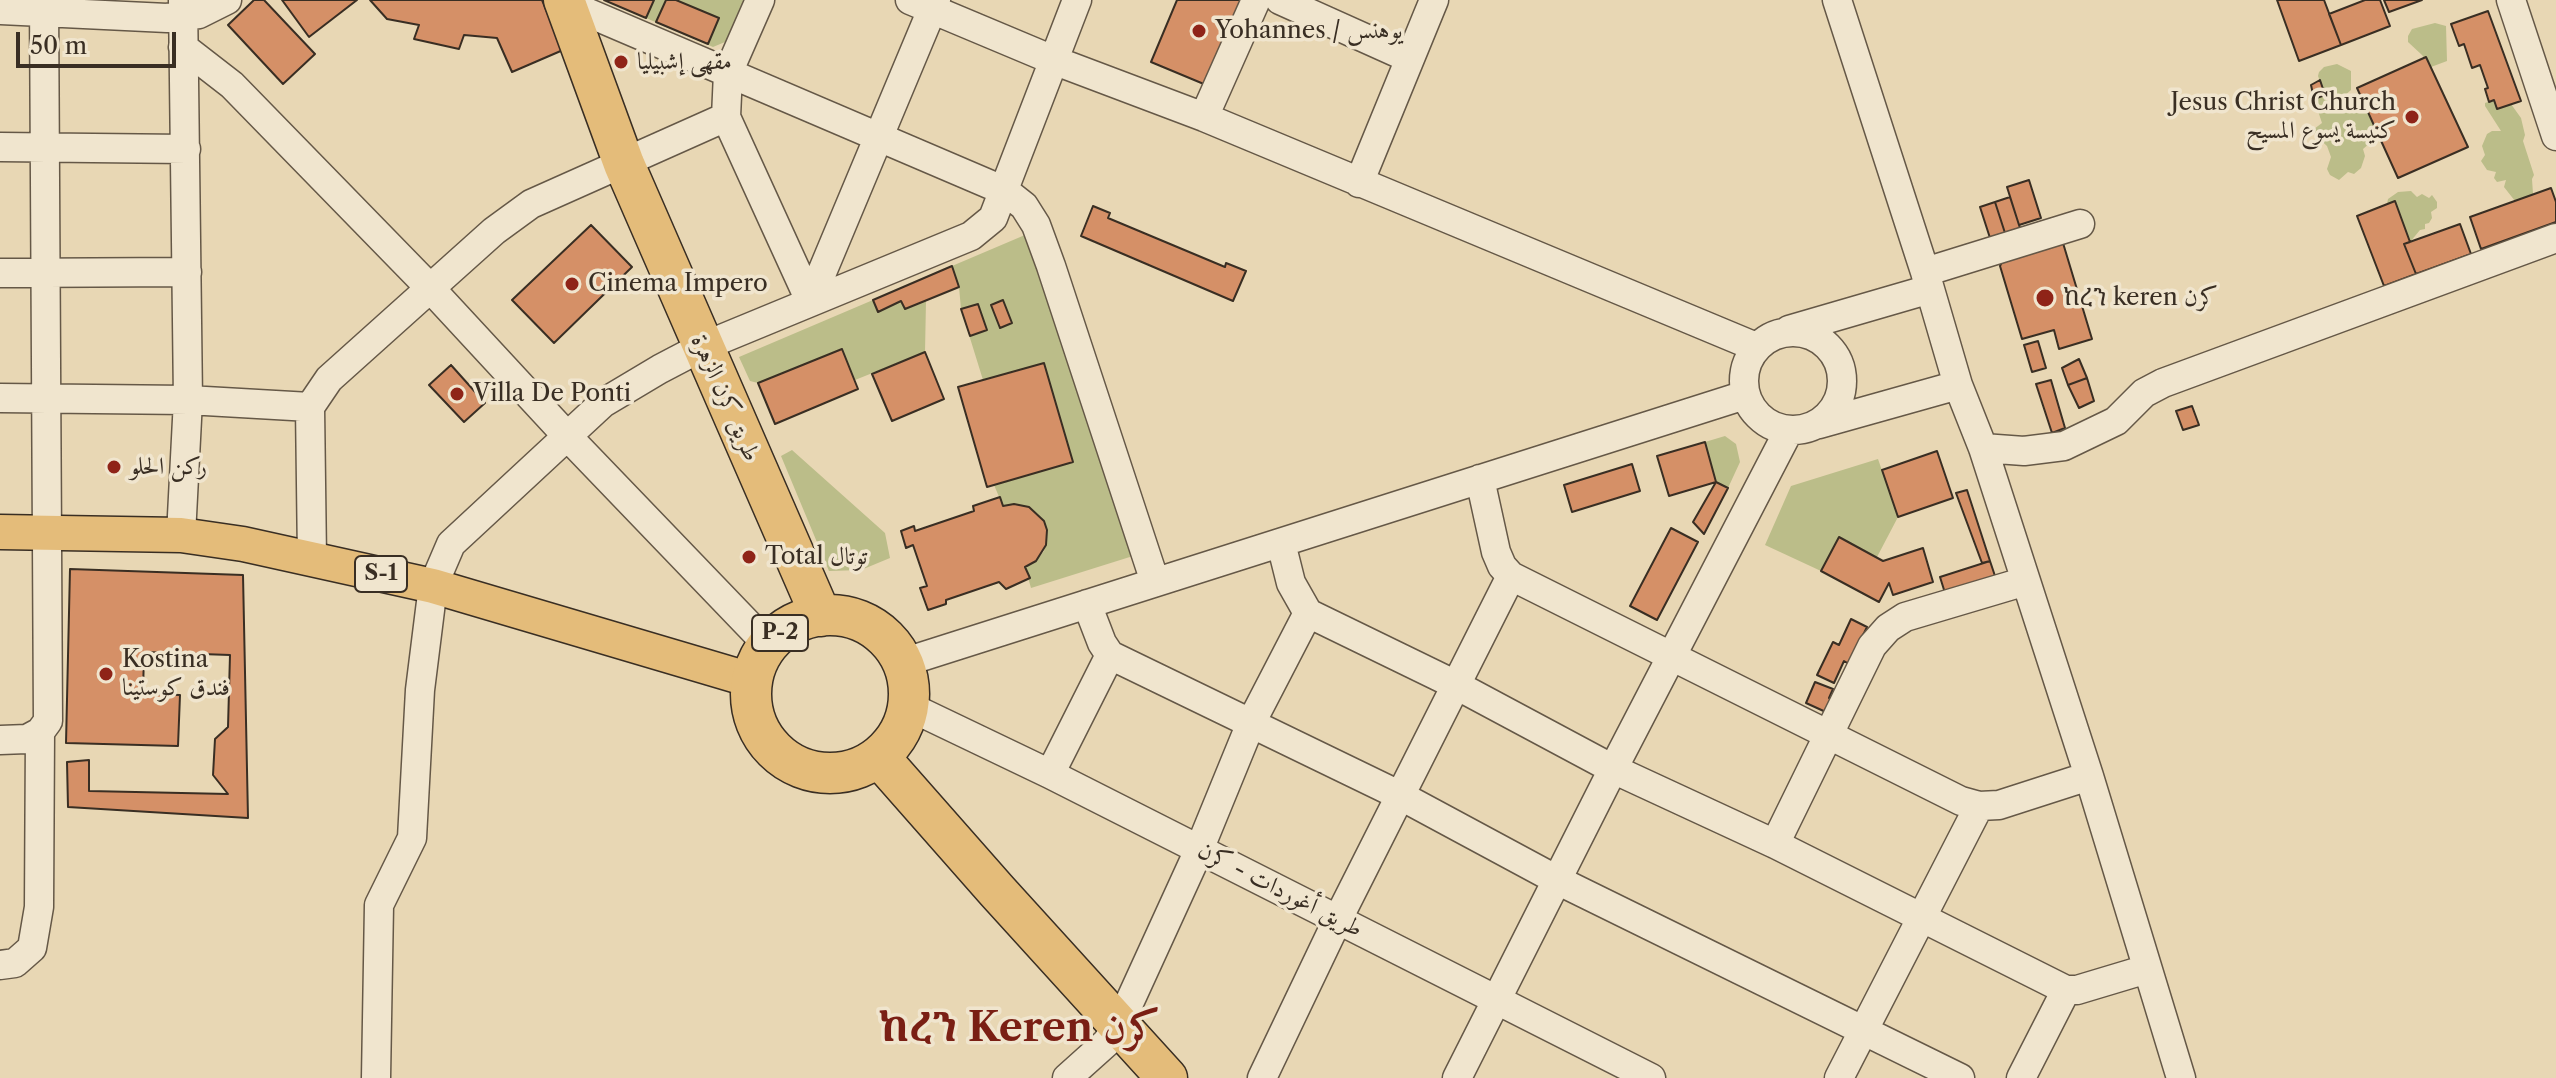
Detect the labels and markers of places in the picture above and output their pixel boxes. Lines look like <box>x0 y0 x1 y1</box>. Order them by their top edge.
place label: Yohannes / يوهنس <box>1215 17 1403 45</box>
marker: Yohannes / يوهنس <box>1190 22 1208 40</box>
place label: مقهى إشبيليا <box>637 48 732 76</box>
marker: مقهى إشبيليا <box>612 53 630 71</box>
place label: Jesus Christ Church كنيسة يسوع المسيح <box>2170 89 2396 145</box>
marker: Jesus Christ Church كنيسة يسوع المسيح <box>2403 108 2421 126</box>
place label: Cinema Impero <box>588 270 768 298</box>
marker: Cinema Impero <box>563 275 581 293</box>
place label: ከረን keren كرن <box>2063 284 2218 312</box>
marker: ከረን keren كرن <box>2034 287 2056 309</box>
place label: Villa De Ponti <box>473 380 631 408</box>
marker: Villa De Ponti <box>448 385 466 403</box>
place label: ركن الحلو <box>130 453 207 481</box>
marker: ركن الحلو <box>105 458 123 476</box>
place label: Total توتال <box>765 543 867 571</box>
marker: Total توتال <box>740 548 758 566</box>
place label: Kostina فندق كوستينا <box>122 646 230 702</box>
marker: Kostina فندق كوستينا <box>97 665 115 683</box>

